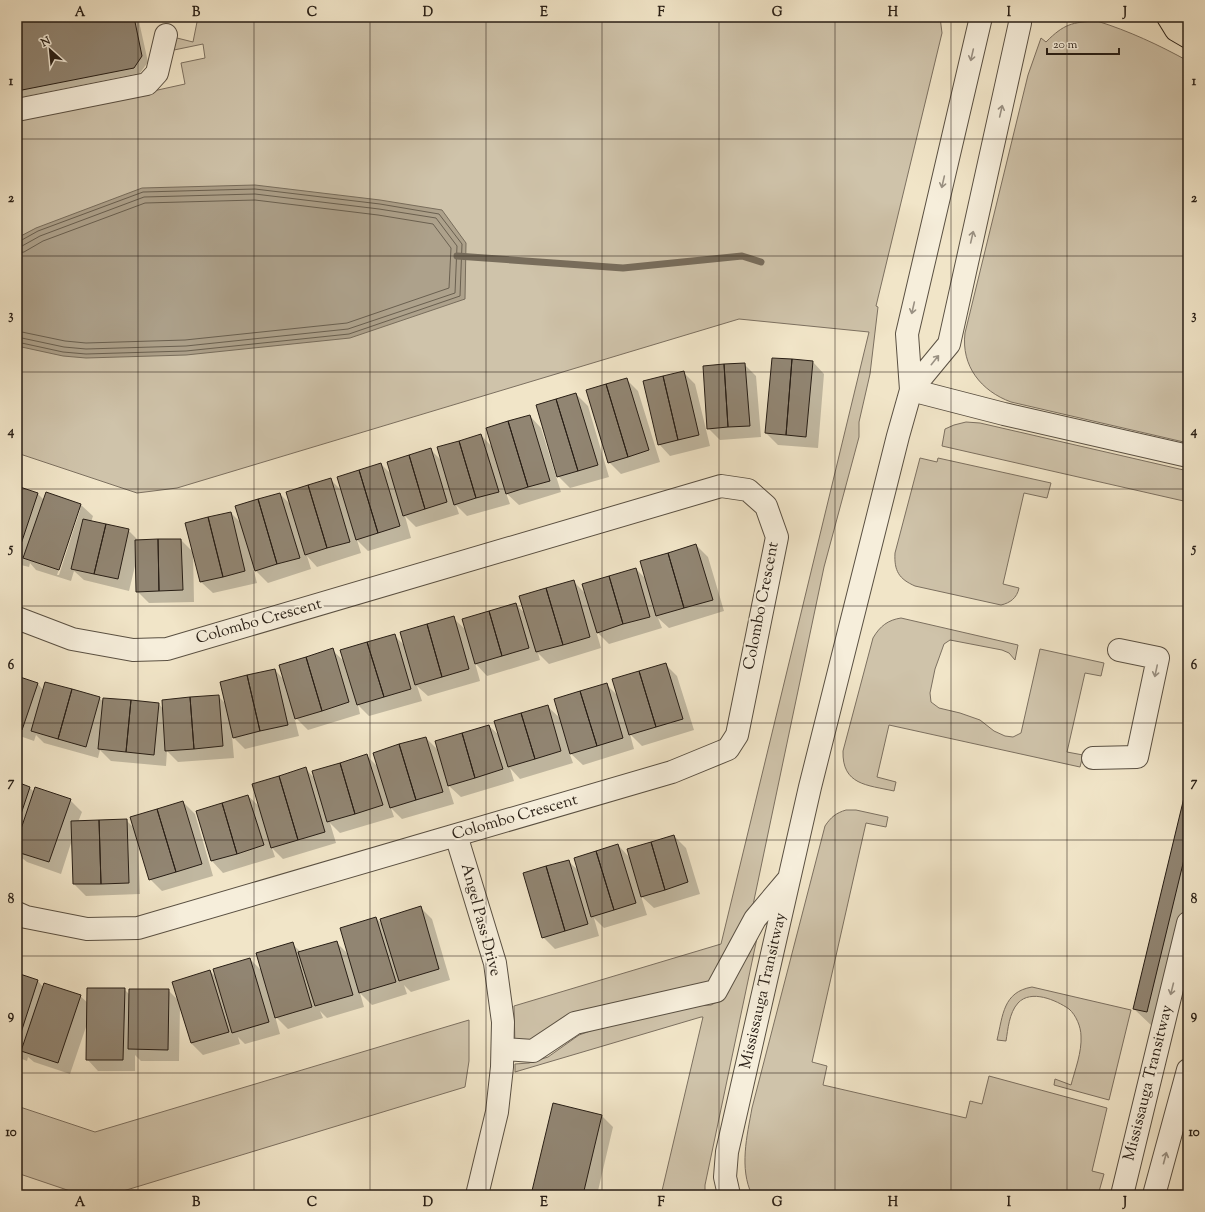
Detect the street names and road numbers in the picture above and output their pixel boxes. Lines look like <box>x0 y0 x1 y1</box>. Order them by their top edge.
street label: Colombo Crescent <box>738 539 786 672</box>
street label: Colombo Crescent <box>193 593 325 651</box>
street label: Colombo Crescent <box>449 789 581 847</box>
street label: Angel Pass Drive <box>454 861 506 979</box>
street label: Mississauga Transitway <box>735 910 793 1071</box>
street label: Mississauga Transitway <box>1119 1003 1180 1163</box>

